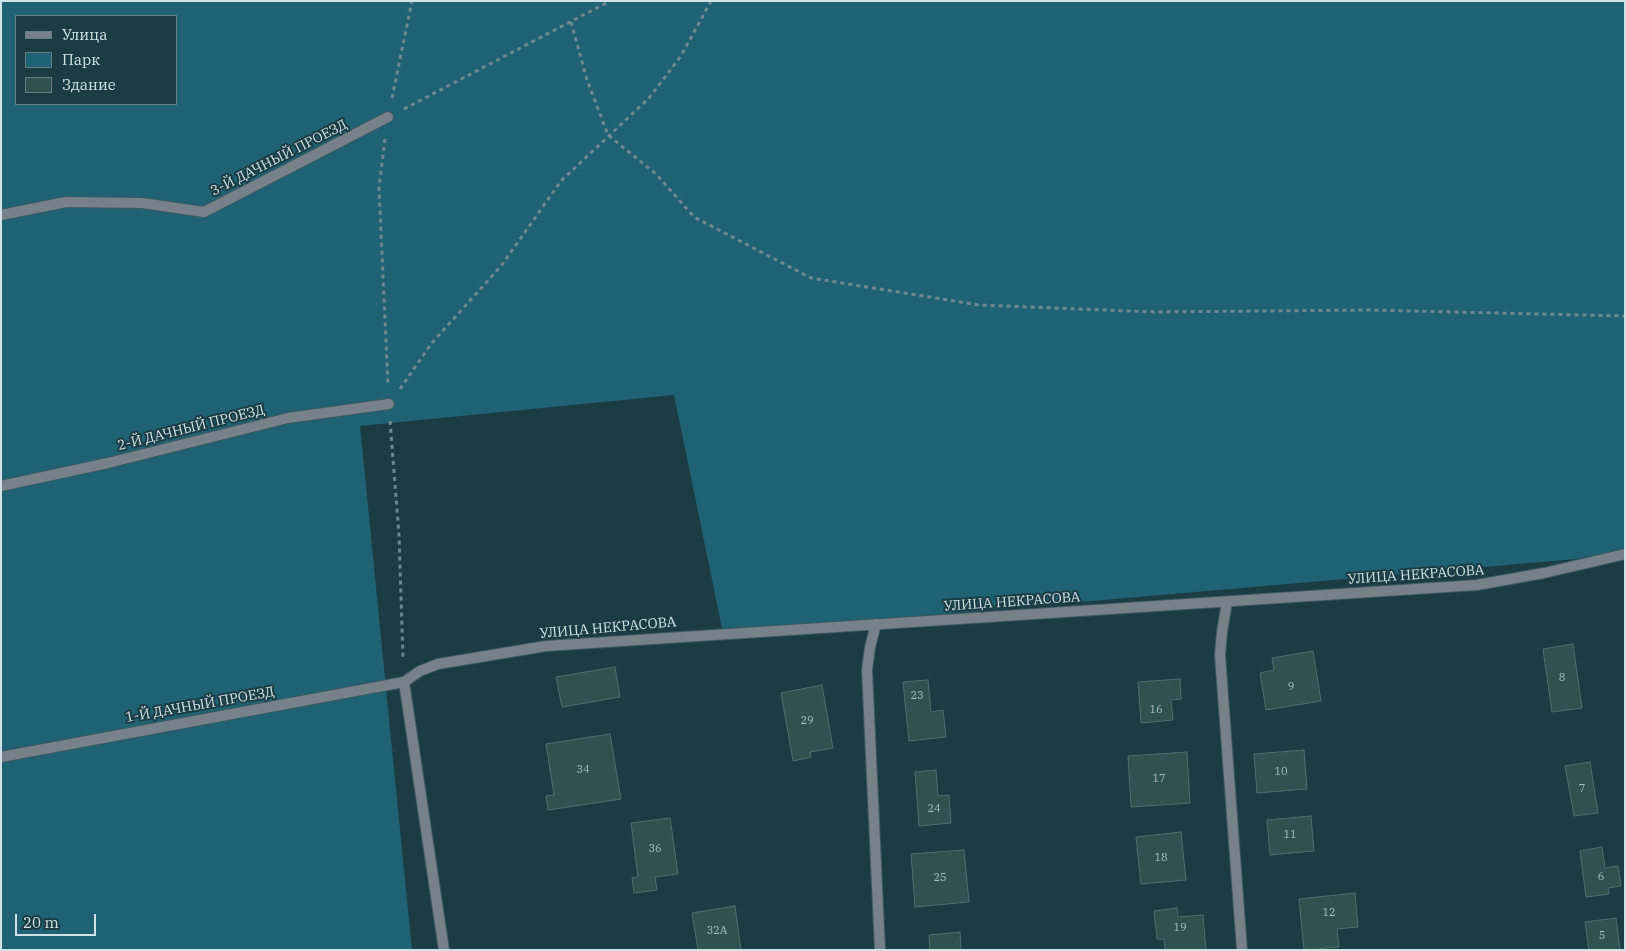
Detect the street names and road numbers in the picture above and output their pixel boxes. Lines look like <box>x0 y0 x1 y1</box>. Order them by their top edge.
street label: 3-Й ДАЧНЫЙ ПРОЕЗД <box>208 116 350 200</box>
street label: 2-Й ДАЧНЫЙ ПРОЕЗД <box>116 402 266 454</box>
street label: УЛИЦА НЕКРАСОВА <box>1347 562 1485 588</box>
street label: УЛИЦА НЕКРАСОВА <box>943 589 1081 615</box>
street label: УЛИЦА НЕКРАСОВА <box>539 614 677 642</box>
street label: 1-Й ДАЧНЫЙ ПРОЕЗД <box>124 684 276 726</box>

